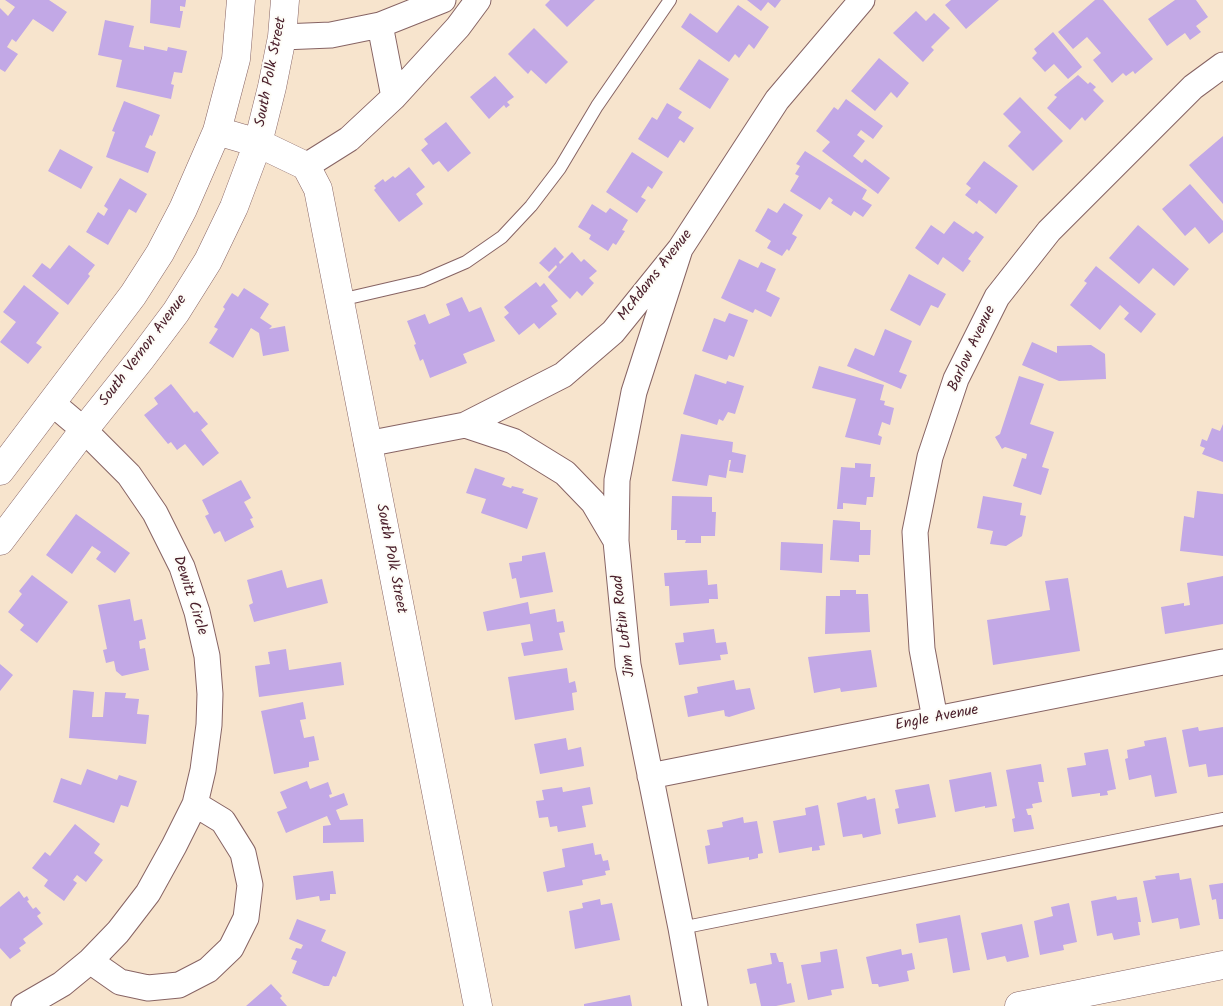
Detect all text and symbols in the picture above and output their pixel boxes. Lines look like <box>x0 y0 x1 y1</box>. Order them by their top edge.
street label: South Polk Street <box>253 16 291 128</box>
street label: McAdams Avenue <box>615 227 697 325</box>
street label: South Vernon Avenue <box>96 292 192 410</box>
street label: Barlow Avenue <box>945 303 1001 395</box>
street label: South Polk Street <box>371 503 409 615</box>
street label: Dewitt Circle <box>168 554 210 638</box>
street label: Jim Loftin Road <box>610 574 640 678</box>
street label: Engle Avenue <box>894 702 980 736</box>

